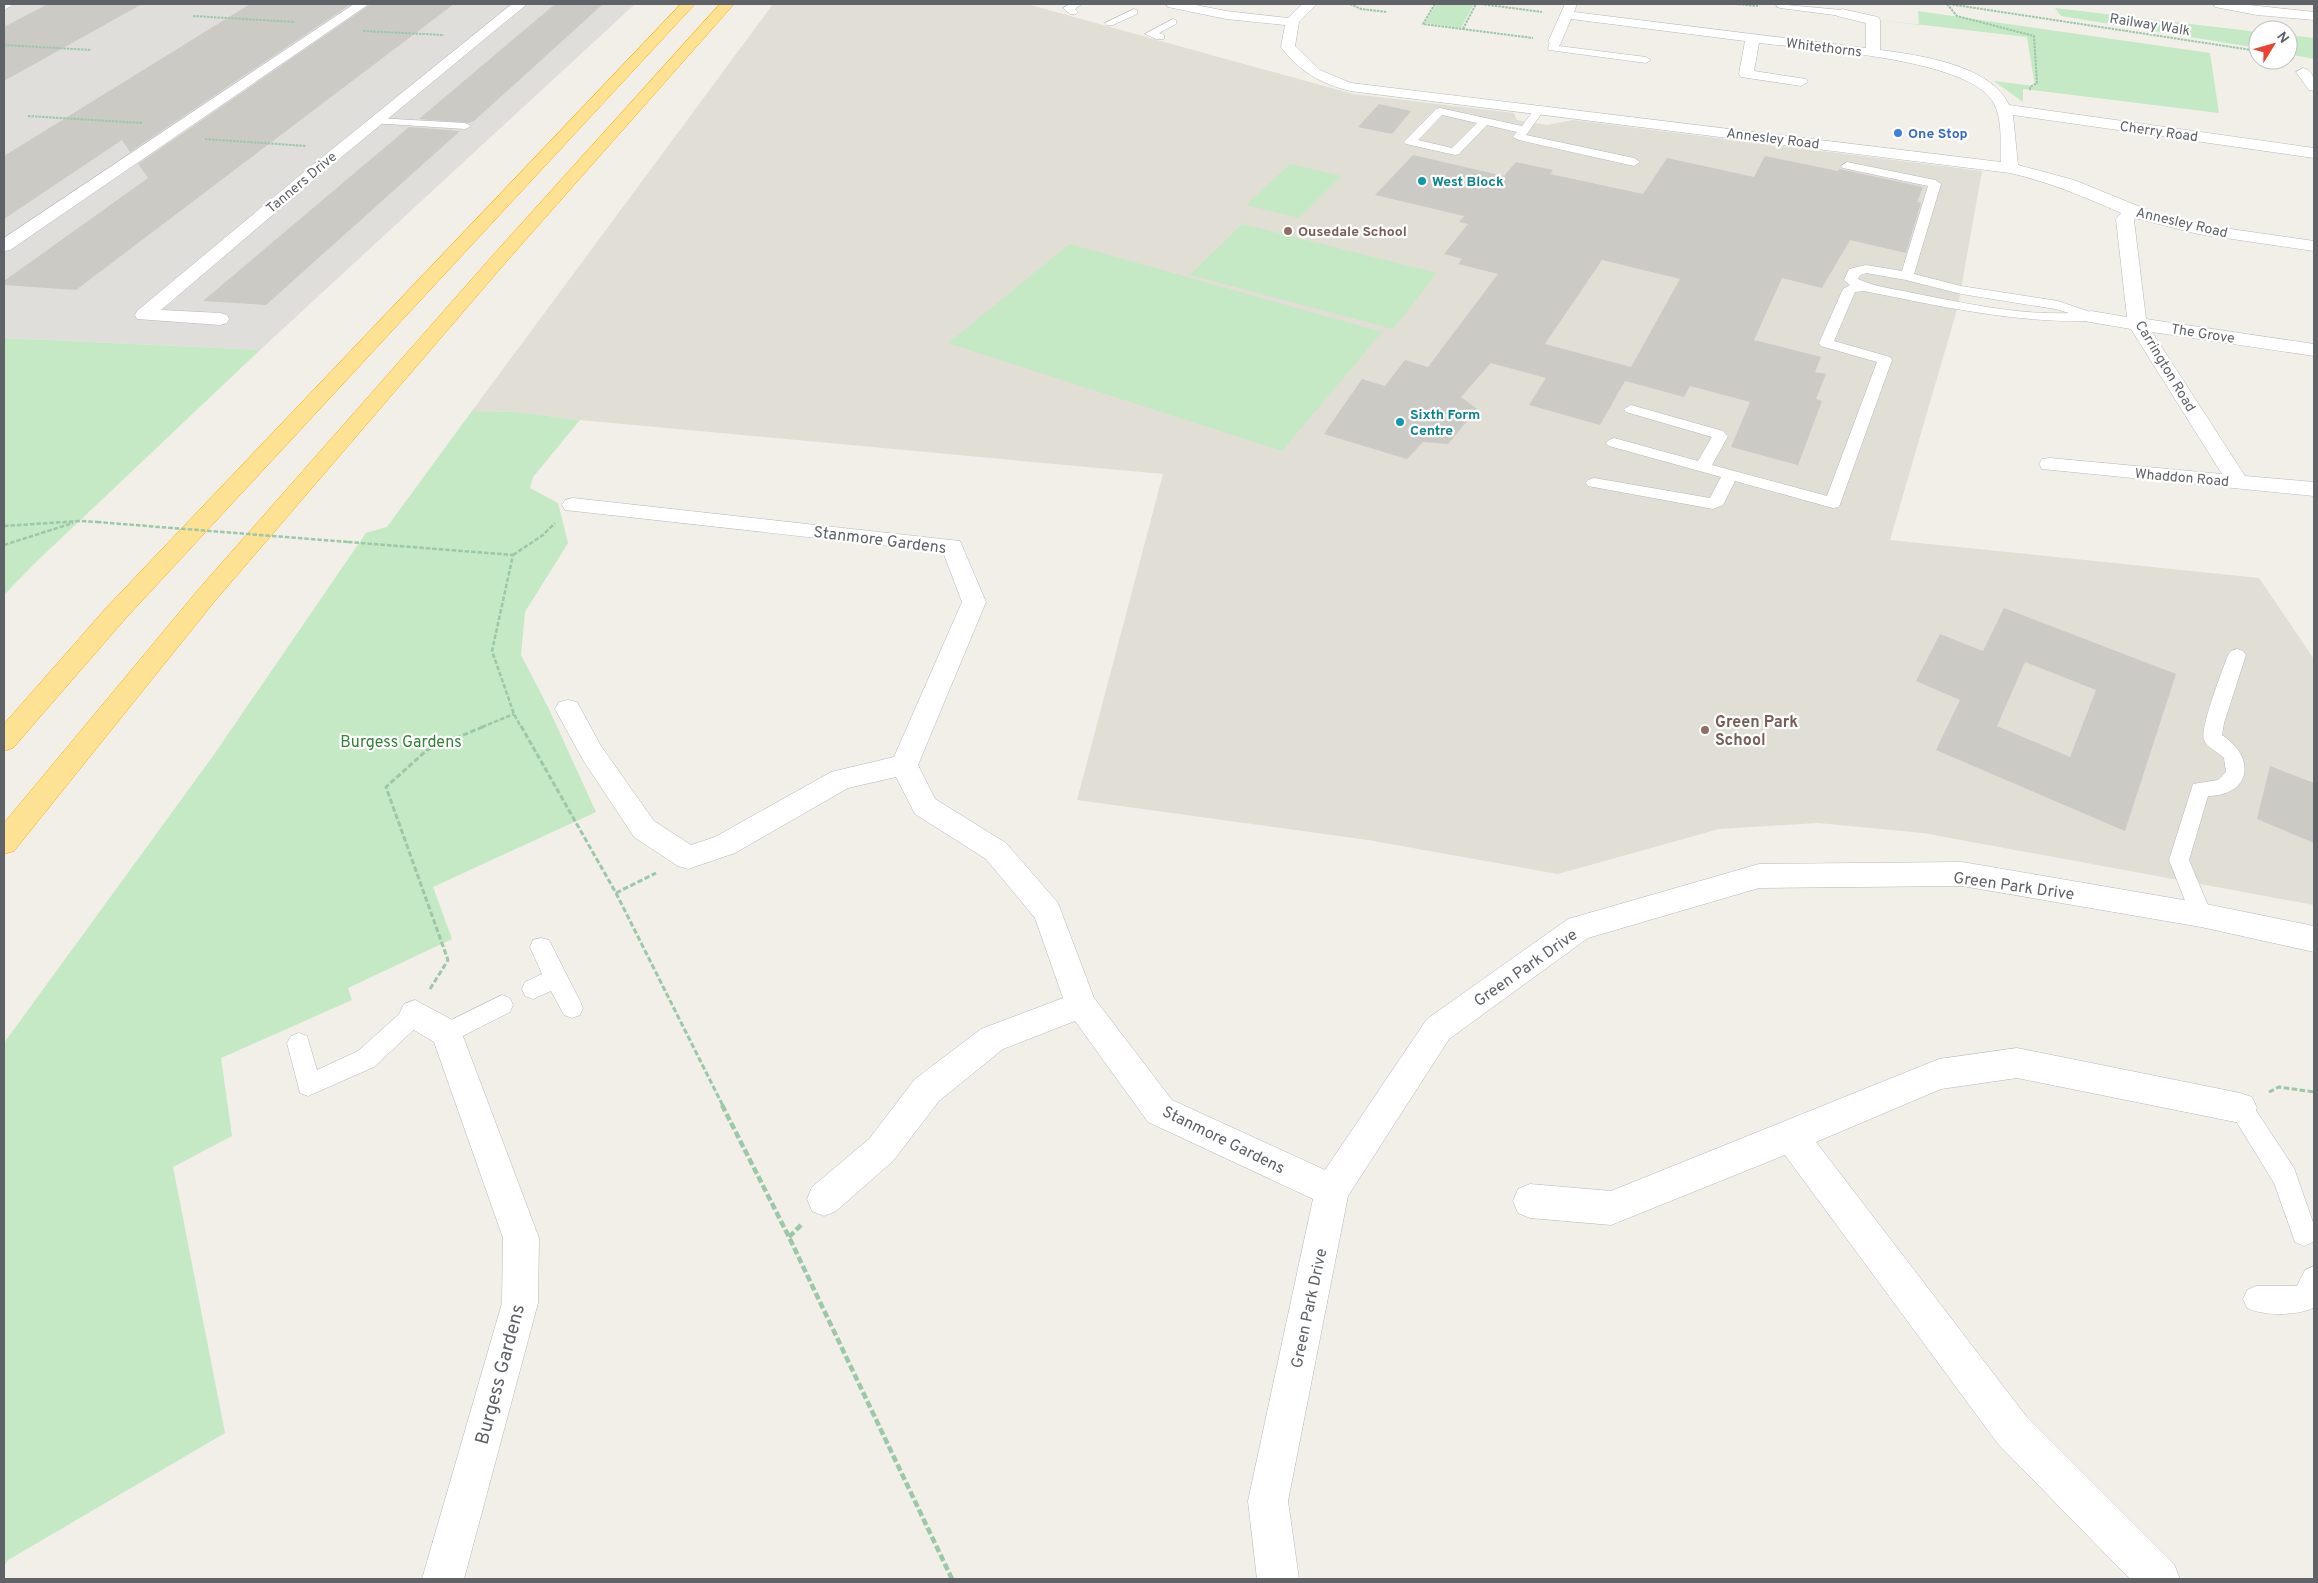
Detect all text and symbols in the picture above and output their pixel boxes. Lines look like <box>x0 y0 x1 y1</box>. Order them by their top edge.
street label: Railway Walk <box>2108 11 2191 40</box>
north arrow <box>2248 20 2298 70</box>
text: N <box>2272 29 2292 47</box>
street label: Whitethorns <box>1785 35 1863 62</box>
street label: Cherry Road <box>2119 119 2199 146</box>
street label: Annesley Road <box>1725 125 1820 154</box>
place label: One Stop <box>1908 126 1968 143</box>
marker: One Stop <box>1892 127 1904 139</box>
street label: Tanners Drive <box>263 149 341 218</box>
place label: West Block <box>1432 174 1504 191</box>
marker: West Block <box>1416 175 1428 187</box>
street label: Annesley Road <box>2134 205 2229 242</box>
place label: Ousedale School <box>1298 224 1407 241</box>
marker: Ousedale School <box>1282 225 1294 237</box>
street label: Carrington Road <box>2131 318 2199 415</box>
street label: The Grove <box>2170 321 2236 348</box>
place label: Sixth Form Centre <box>1410 407 1480 440</box>
marker: Sixth Form Centre <box>1394 416 1406 428</box>
street label: Whaddon Road <box>2134 466 2230 491</box>
street label: Stanmore Gardens <box>812 523 947 559</box>
place label: Green Park School <box>1715 713 1798 751</box>
marker: Green Park School <box>1699 724 1711 736</box>
park label: Burgess Gardens <box>340 733 462 753</box>
street label: Green Park Drive <box>1952 869 2075 905</box>
street label: Green Park Drive <box>1470 925 1582 1012</box>
street label: Stanmore Gardens <box>1159 1103 1288 1179</box>
street label: Green Park Drive <box>1287 1247 1332 1370</box>
street label: Burgess Gardens <box>471 1302 531 1447</box>

